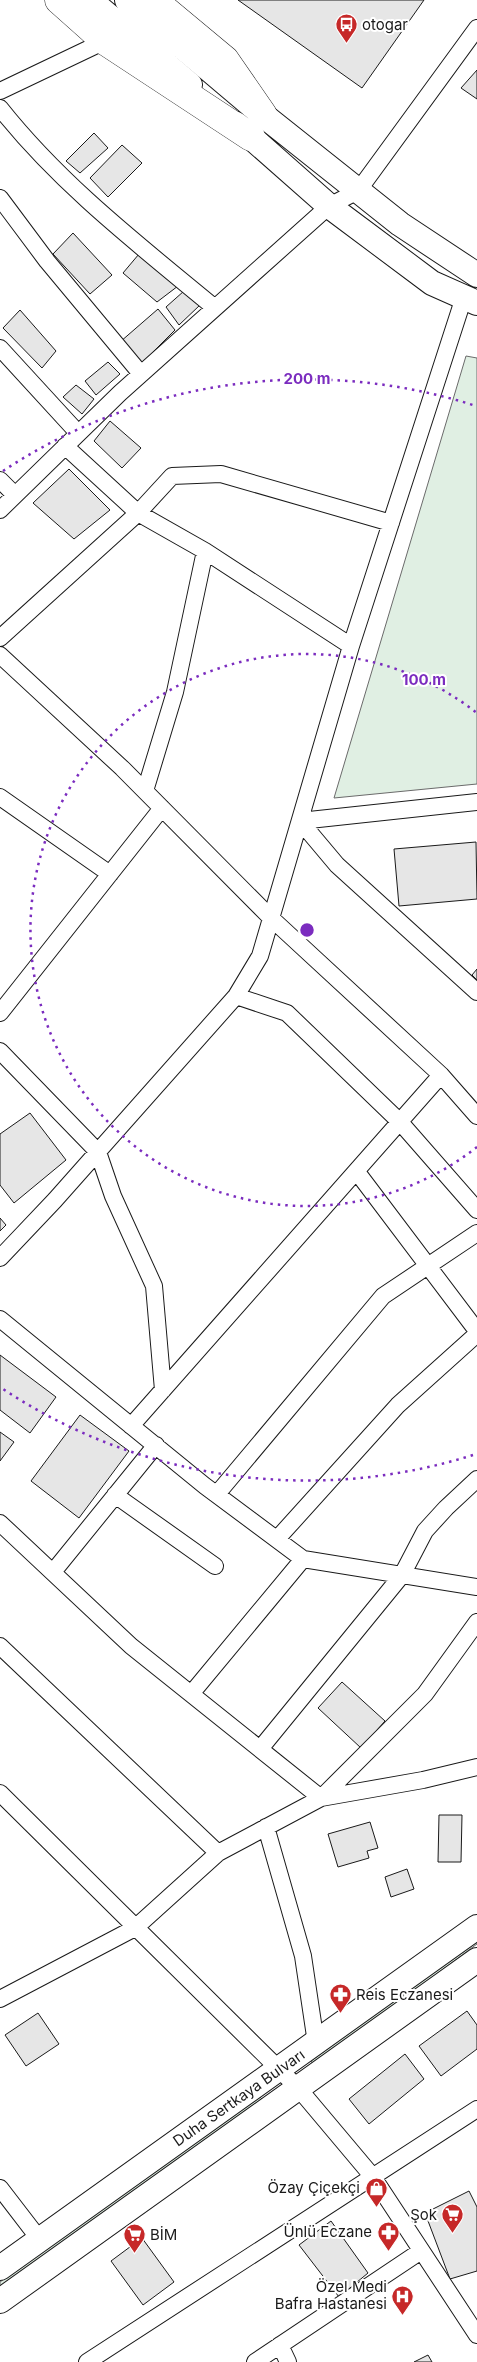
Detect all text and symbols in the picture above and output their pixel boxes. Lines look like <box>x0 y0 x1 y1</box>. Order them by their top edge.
bus stop icon: otogar <box>334 13 358 44</box>
place label: otogar <box>362 15 408 34</box>
text: 200 m <box>284 369 330 388</box>
text: 100 m <box>402 670 446 689</box>
centre of rings <box>298 921 316 939</box>
pharmacy icon: Reis Eczanesi <box>328 1983 352 2014</box>
place label: Reis Eczanesi <box>356 1985 453 2004</box>
street label: Duha Sertkaya Bulvarı <box>169 2045 308 2150</box>
shop icon: Özay Çiçekçi <box>364 2176 388 2207</box>
place label: Özay Çiçekçi <box>267 2178 360 2197</box>
supermarket icon: Şok <box>441 2203 465 2234</box>
place label: Şok <box>410 2205 438 2224</box>
pharmacy icon: Ünlü Eczane <box>376 2220 400 2251</box>
place label: Ünlü Eczane <box>284 2222 372 2241</box>
supermarket icon: BİM <box>122 2223 146 2254</box>
place label: BİM <box>150 2225 177 2244</box>
place label: Özel Medi Bafra Hastanesi <box>275 2277 387 2313</box>
hospital icon: Özel Medi Bafra Hastanesi <box>391 2284 415 2315</box>

